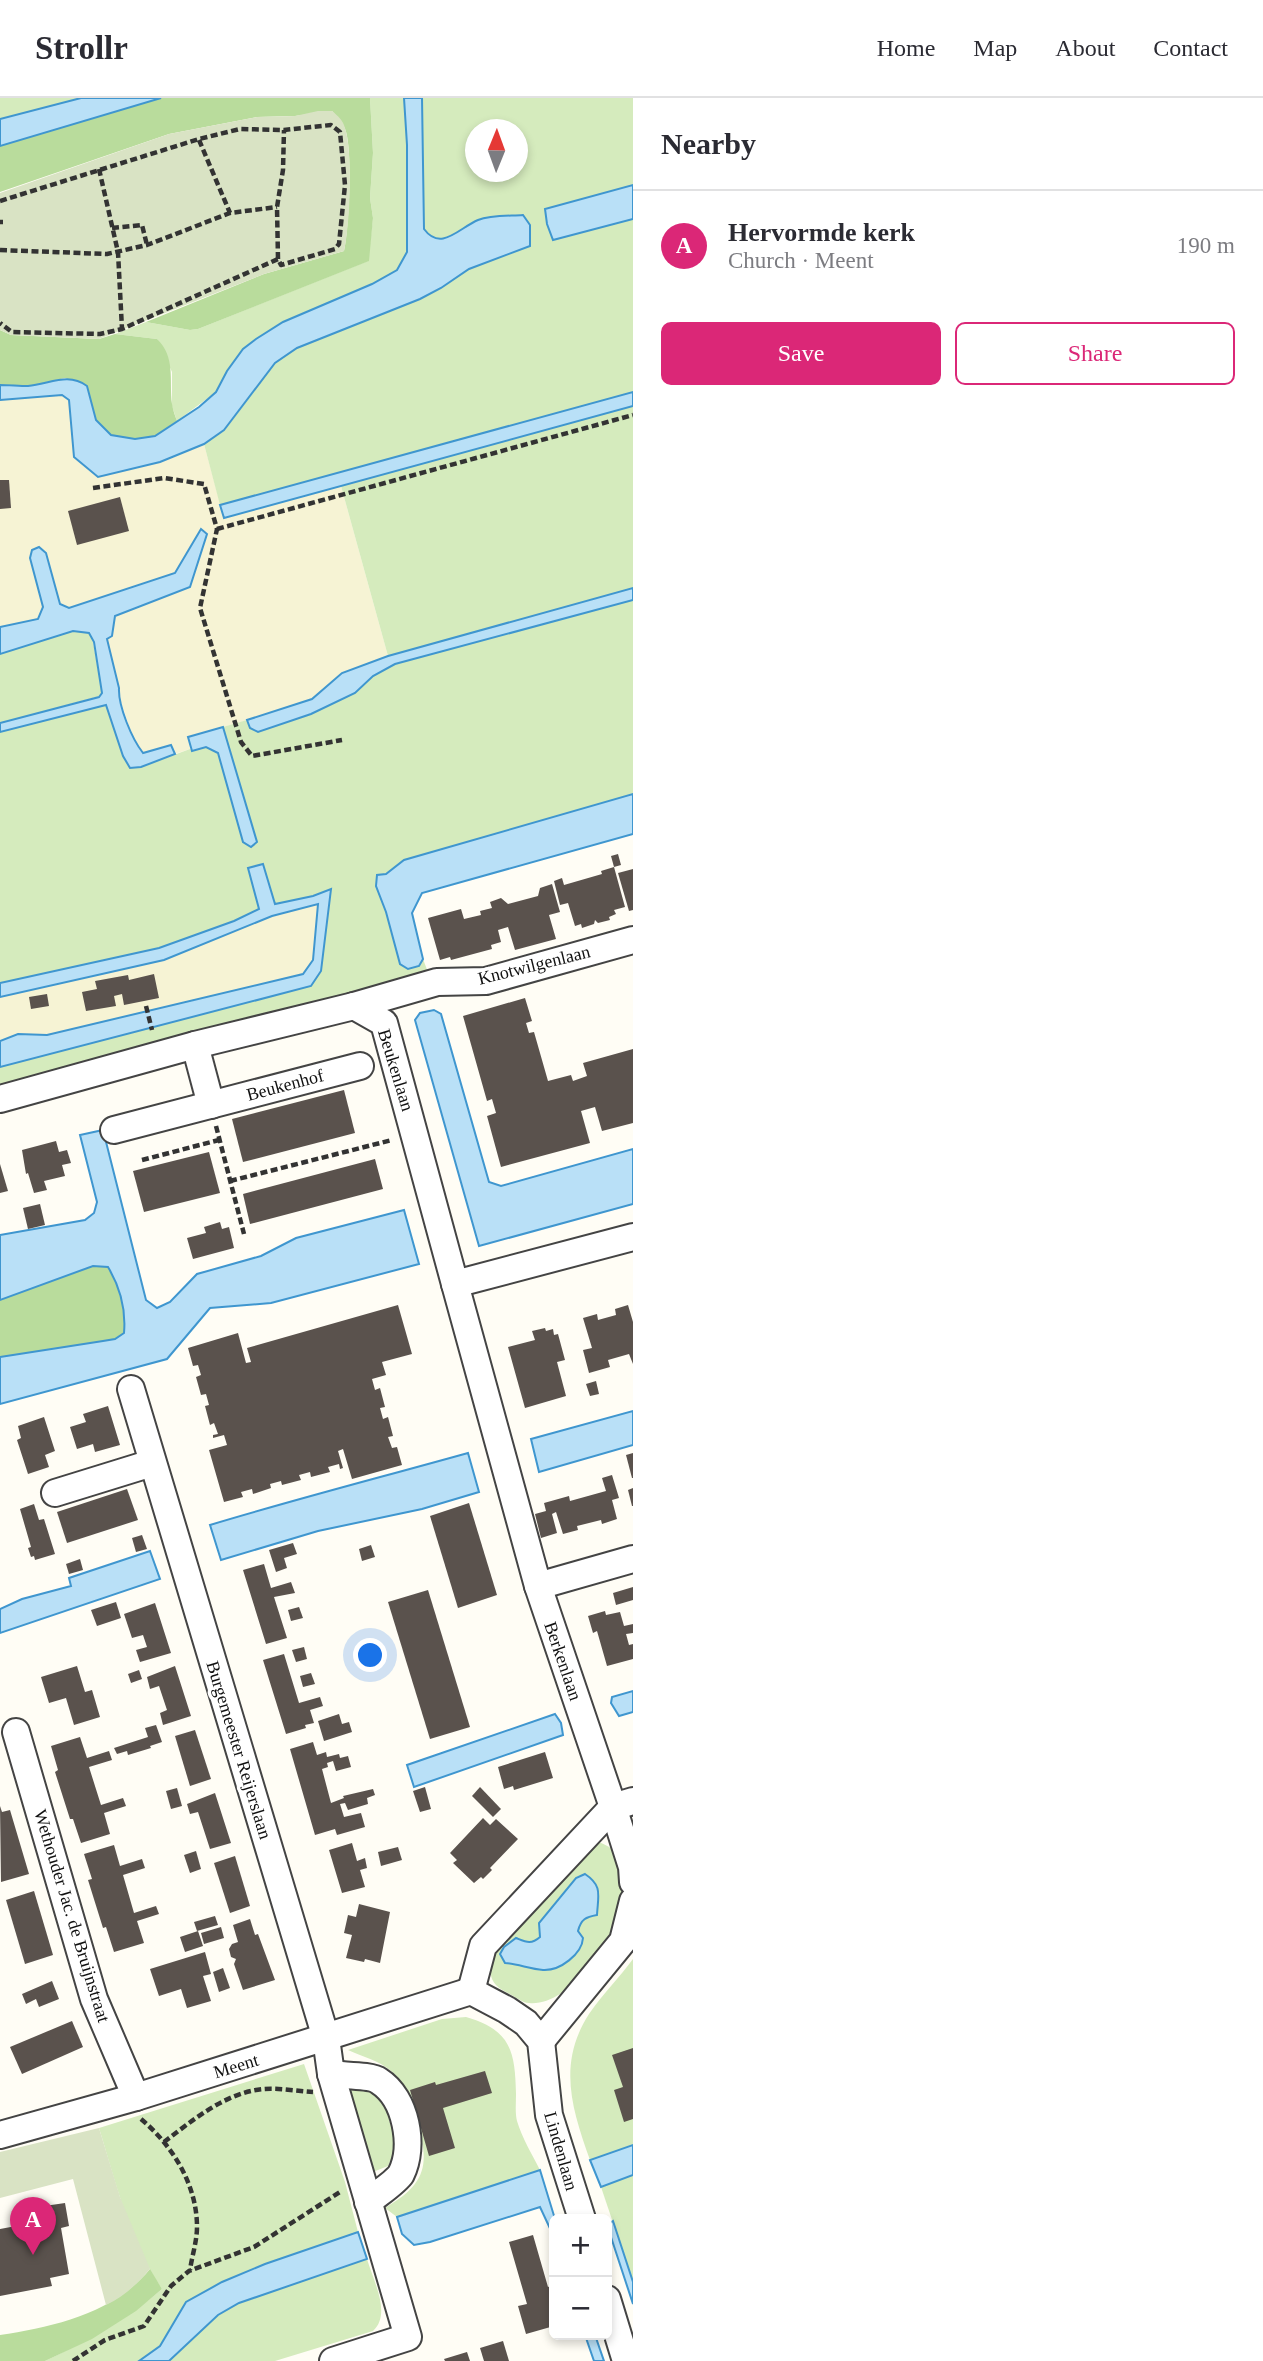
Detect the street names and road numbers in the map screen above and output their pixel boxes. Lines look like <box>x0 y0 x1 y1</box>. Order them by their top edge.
street label: Knotwilgenlaan <box>476 941 592 989</box>
street label: Beukenlaan <box>374 1026 418 1114</box>
street label: Beukenhof <box>244 1065 326 1105</box>
street label: Berkenlaan <box>540 1619 586 1703</box>
street label: Burgemeester Reijerslaan <box>202 1659 276 1841</box>
street label: Wethouder Jac. de Bruijnstraat <box>30 1807 114 2025</box>
street label: Meent <box>211 2050 261 2082</box>
street label: Lindenlaan <box>540 2109 582 2193</box>

